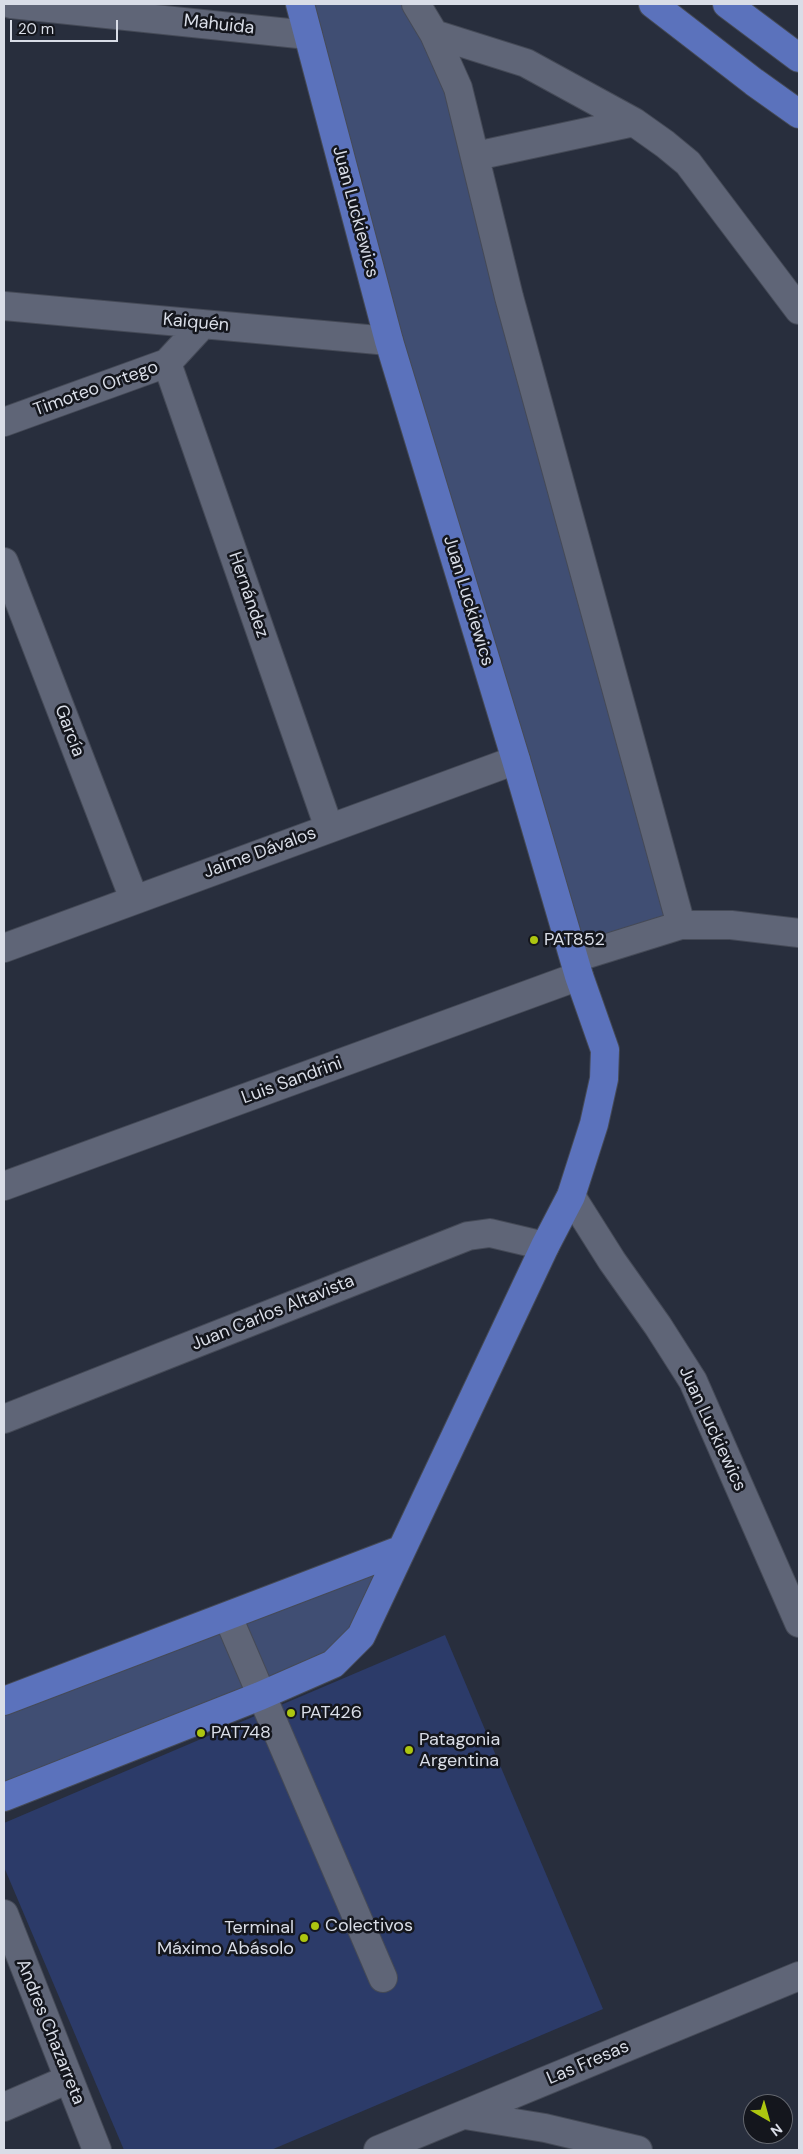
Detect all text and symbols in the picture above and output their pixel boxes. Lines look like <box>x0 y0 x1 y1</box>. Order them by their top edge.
scale bar <box>12 10 120 42</box>
street label: Mahuida <box>183 11 255 39</box>
text: 20 m <box>18 19 54 39</box>
street label: Juan Luckiewics <box>327 144 383 280</box>
street label: Kaiquén <box>162 309 230 337</box>
street label: Timoteo Ortego <box>31 356 161 422</box>
street label: Juan Luckiewics <box>438 533 498 669</box>
street label: Hernández <box>223 549 273 641</box>
street label: García <box>49 702 89 760</box>
street label: Jaime Dávalos <box>201 823 319 883</box>
place label: PAT852 <box>544 929 605 951</box>
marker: PAT852 <box>528 934 540 946</box>
street label: Luis Sandrini <box>239 1053 345 1109</box>
street label: Juan Carlos Altavista <box>188 1270 358 1356</box>
street label: Juan Luckiewics <box>674 1363 750 1495</box>
place label: PAT426 <box>301 1702 362 1724</box>
marker: PAT426 <box>285 1707 297 1719</box>
place label: PAT748 <box>211 1722 271 1744</box>
marker: PAT748 <box>195 1727 207 1739</box>
place label: Patagonia Argentina <box>419 1729 500 1772</box>
marker: Patagonia Argentina <box>403 1744 415 1756</box>
place label: Colectivos <box>325 1915 413 1937</box>
place label: Terminal Máximo Abásolo <box>157 1917 294 1960</box>
marker: Colectivos <box>309 1920 321 1932</box>
marker: Terminal Máximo Abásolo <box>298 1932 310 1944</box>
street label: Andres Chazarreta <box>11 1956 89 2108</box>
street label: Las Fresas <box>544 2036 632 2090</box>
north arrow <box>743 2094 793 2144</box>
text: N <box>767 2120 786 2140</box>

